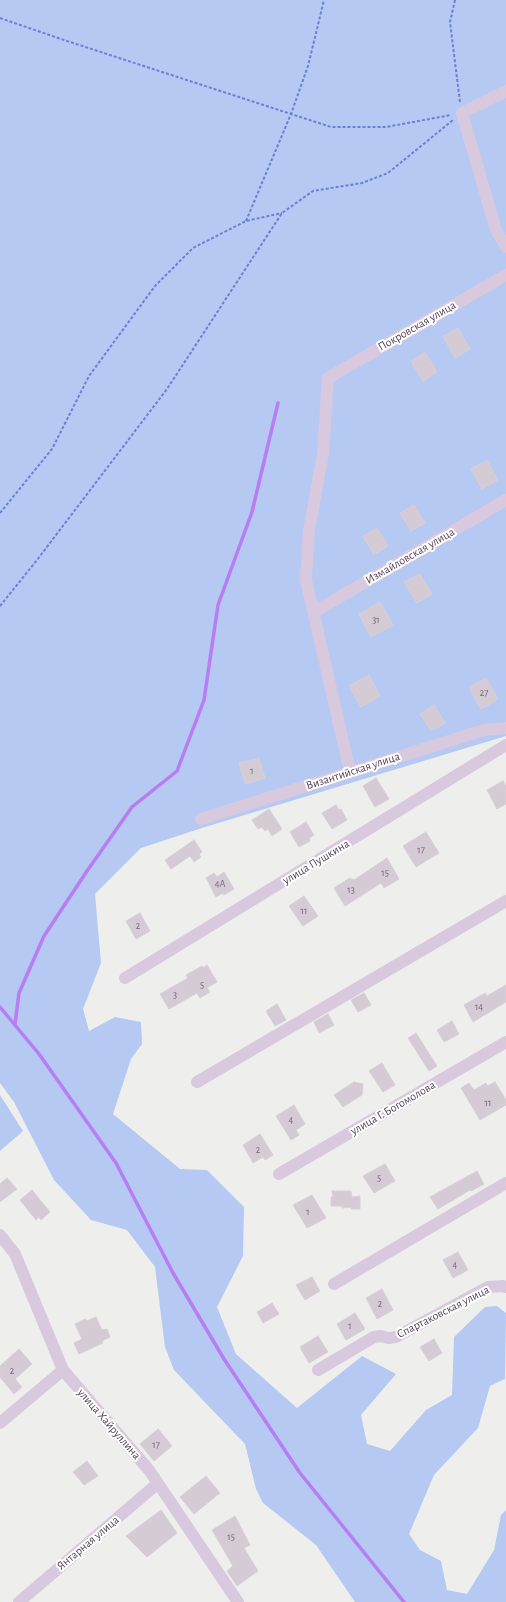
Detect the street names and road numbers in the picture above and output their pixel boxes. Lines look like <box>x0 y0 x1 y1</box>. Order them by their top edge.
street label: Покровская улица <box>375 298 459 354</box>
street label: Измайловская улица <box>363 525 457 587</box>
street label: Византийская улица <box>304 749 402 793</box>
street label: улица Пушкина <box>280 836 352 888</box>
street label: улица Г. Богомолова <box>348 1078 438 1138</box>
street label: Спартаковская улица <box>394 1282 492 1342</box>
street label: улица Хайруллина <box>74 1386 144 1462</box>
street label: Янтарная улица <box>54 1513 122 1573</box>

